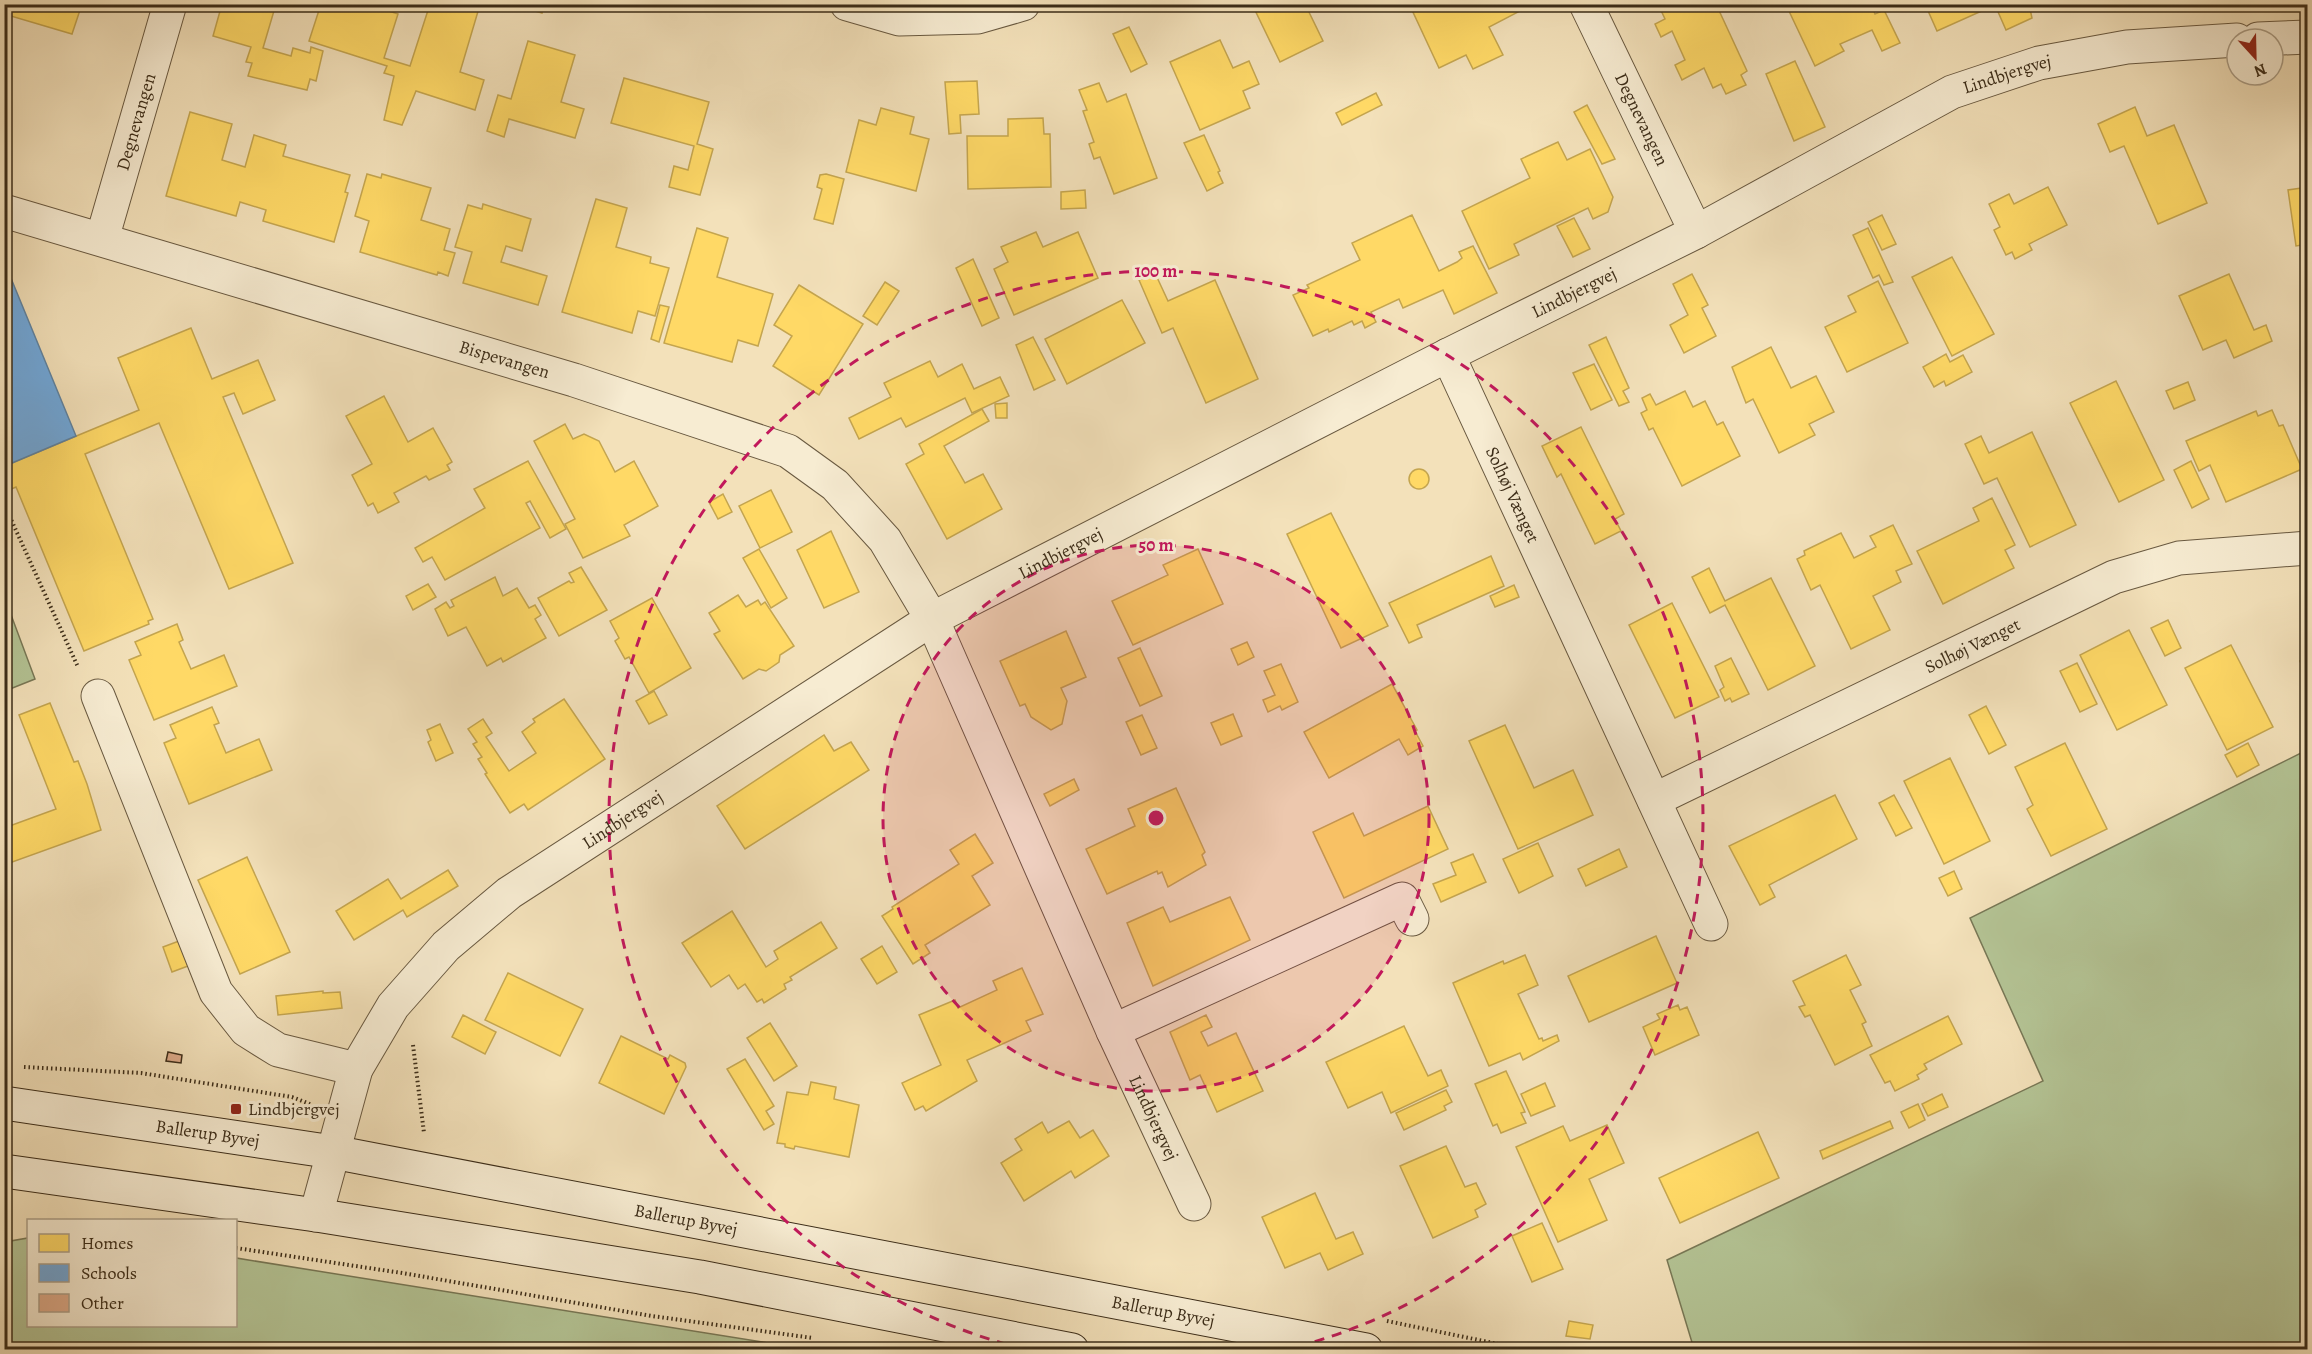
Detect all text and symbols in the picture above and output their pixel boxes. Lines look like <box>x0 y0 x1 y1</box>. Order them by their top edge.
north arrow <box>2225 27 2285 87</box>
street label: Lindbjergvej <box>1960 49 2053 100</box>
text: N <box>2250 58 2270 82</box>
street label: Degnevangen <box>1609 69 1674 170</box>
street label: Degnevangen <box>110 70 161 173</box>
text: 100 m <box>1135 259 1177 283</box>
street label: Lindbjergvej <box>1528 261 1620 324</box>
street label: Bispevangen <box>456 335 553 384</box>
street label: Solhøj Vænget <box>1480 443 1545 547</box>
street label: Lindbjergvej <box>1014 522 1107 585</box>
text: 50 m <box>1139 533 1173 557</box>
street label: Solhøj Vænget <box>1921 612 2024 679</box>
street label: Lindbjergvej <box>577 784 667 855</box>
centre of rings <box>1146 808 1166 828</box>
street label: Lindbjergvej <box>1123 1071 1184 1164</box>
place label: Lindbjergvej <box>248 1097 340 1121</box>
marker: Lindbjergvej <box>229 1102 243 1116</box>
street label: Ballerup Byvej <box>154 1114 261 1153</box>
street label: Ballerup Byvej <box>632 1198 740 1241</box>
legend <box>27 1219 237 1327</box>
text: Homes <box>81 1231 133 1255</box>
text: Schools <box>81 1261 137 1285</box>
street label: Ballerup Byvej <box>1110 1289 1217 1333</box>
text: Other <box>81 1291 124 1315</box>

